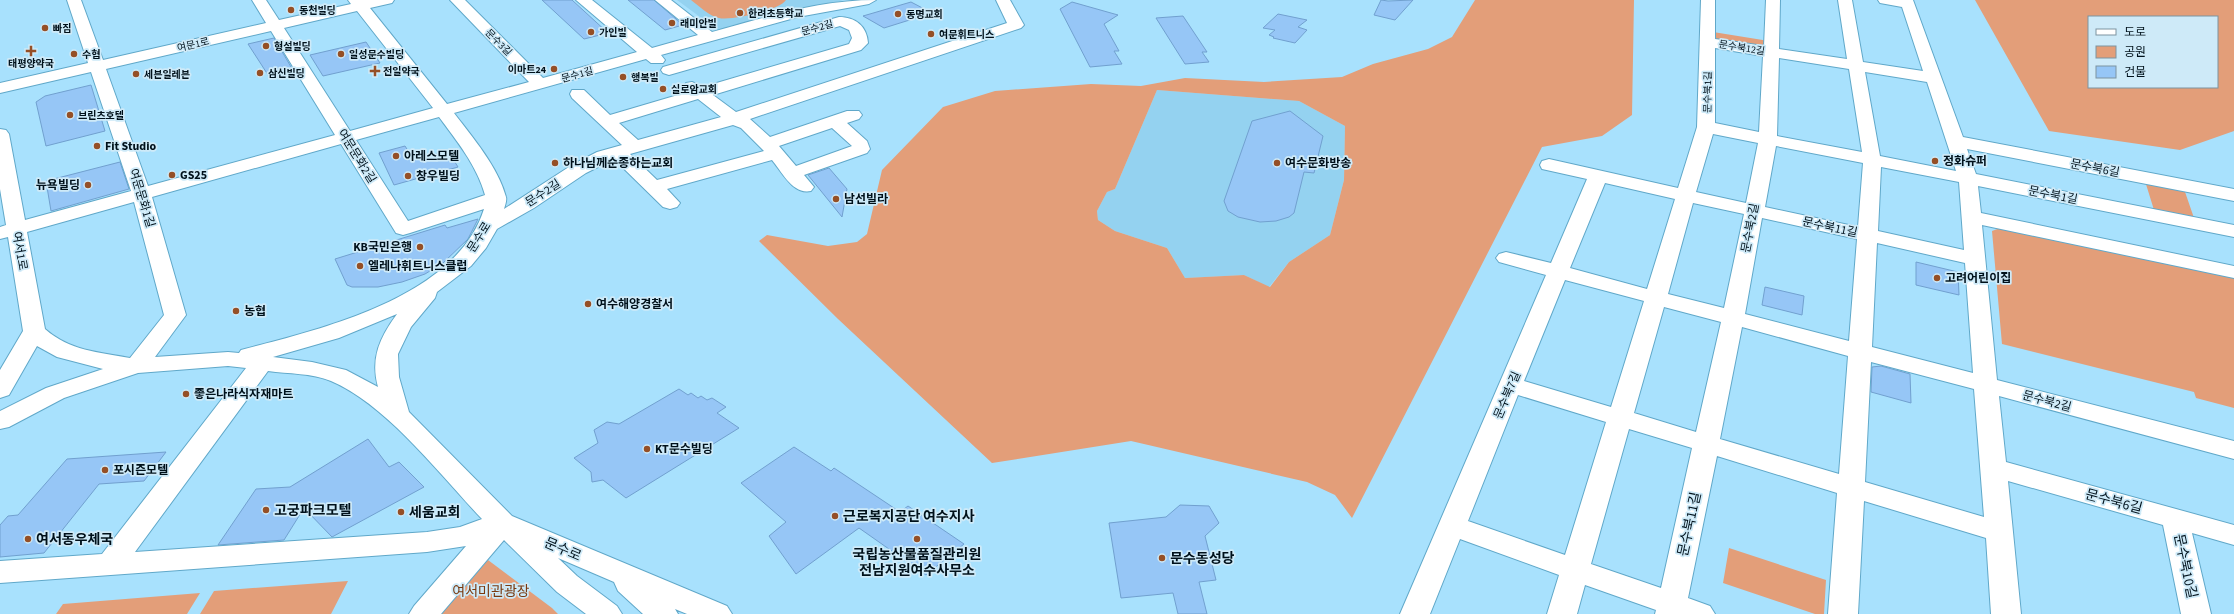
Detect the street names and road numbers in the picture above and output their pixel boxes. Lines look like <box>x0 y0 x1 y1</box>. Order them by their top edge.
street label: 문수2길 <box>800 17 835 39</box>
street label: 문수3길 <box>482 26 515 59</box>
street label: 여문1로 <box>176 34 211 55</box>
street label: 문수북12길 <box>1718 37 1766 59</box>
street label: 문수1길 <box>560 64 595 86</box>
street label: 문수북1길 <box>1701 71 1715 113</box>
street label: 여문문화2길 <box>333 126 380 187</box>
street label: 문수북6길 <box>2069 155 2121 182</box>
street label: 여문문화1길 <box>124 166 159 230</box>
street label: 문수2길 <box>522 176 564 211</box>
street label: 문수북1길 <box>2027 182 2079 209</box>
street label: 문수북2길 <box>1737 202 1764 254</box>
street label: 문수북11길 <box>1801 213 1859 242</box>
street label: 문수로 <box>463 219 495 256</box>
street label: 여서1로 <box>8 230 31 272</box>
street label: 문수북7길 <box>1490 369 1525 422</box>
street label: 문수북2길 <box>2020 387 2073 416</box>
street label: 문수북6길 <box>2083 485 2145 519</box>
street label: 문수북11길 <box>1673 490 1707 558</box>
street label: 문수북10길 <box>2168 532 2202 600</box>
street label: 문수로 <box>541 533 584 567</box>

